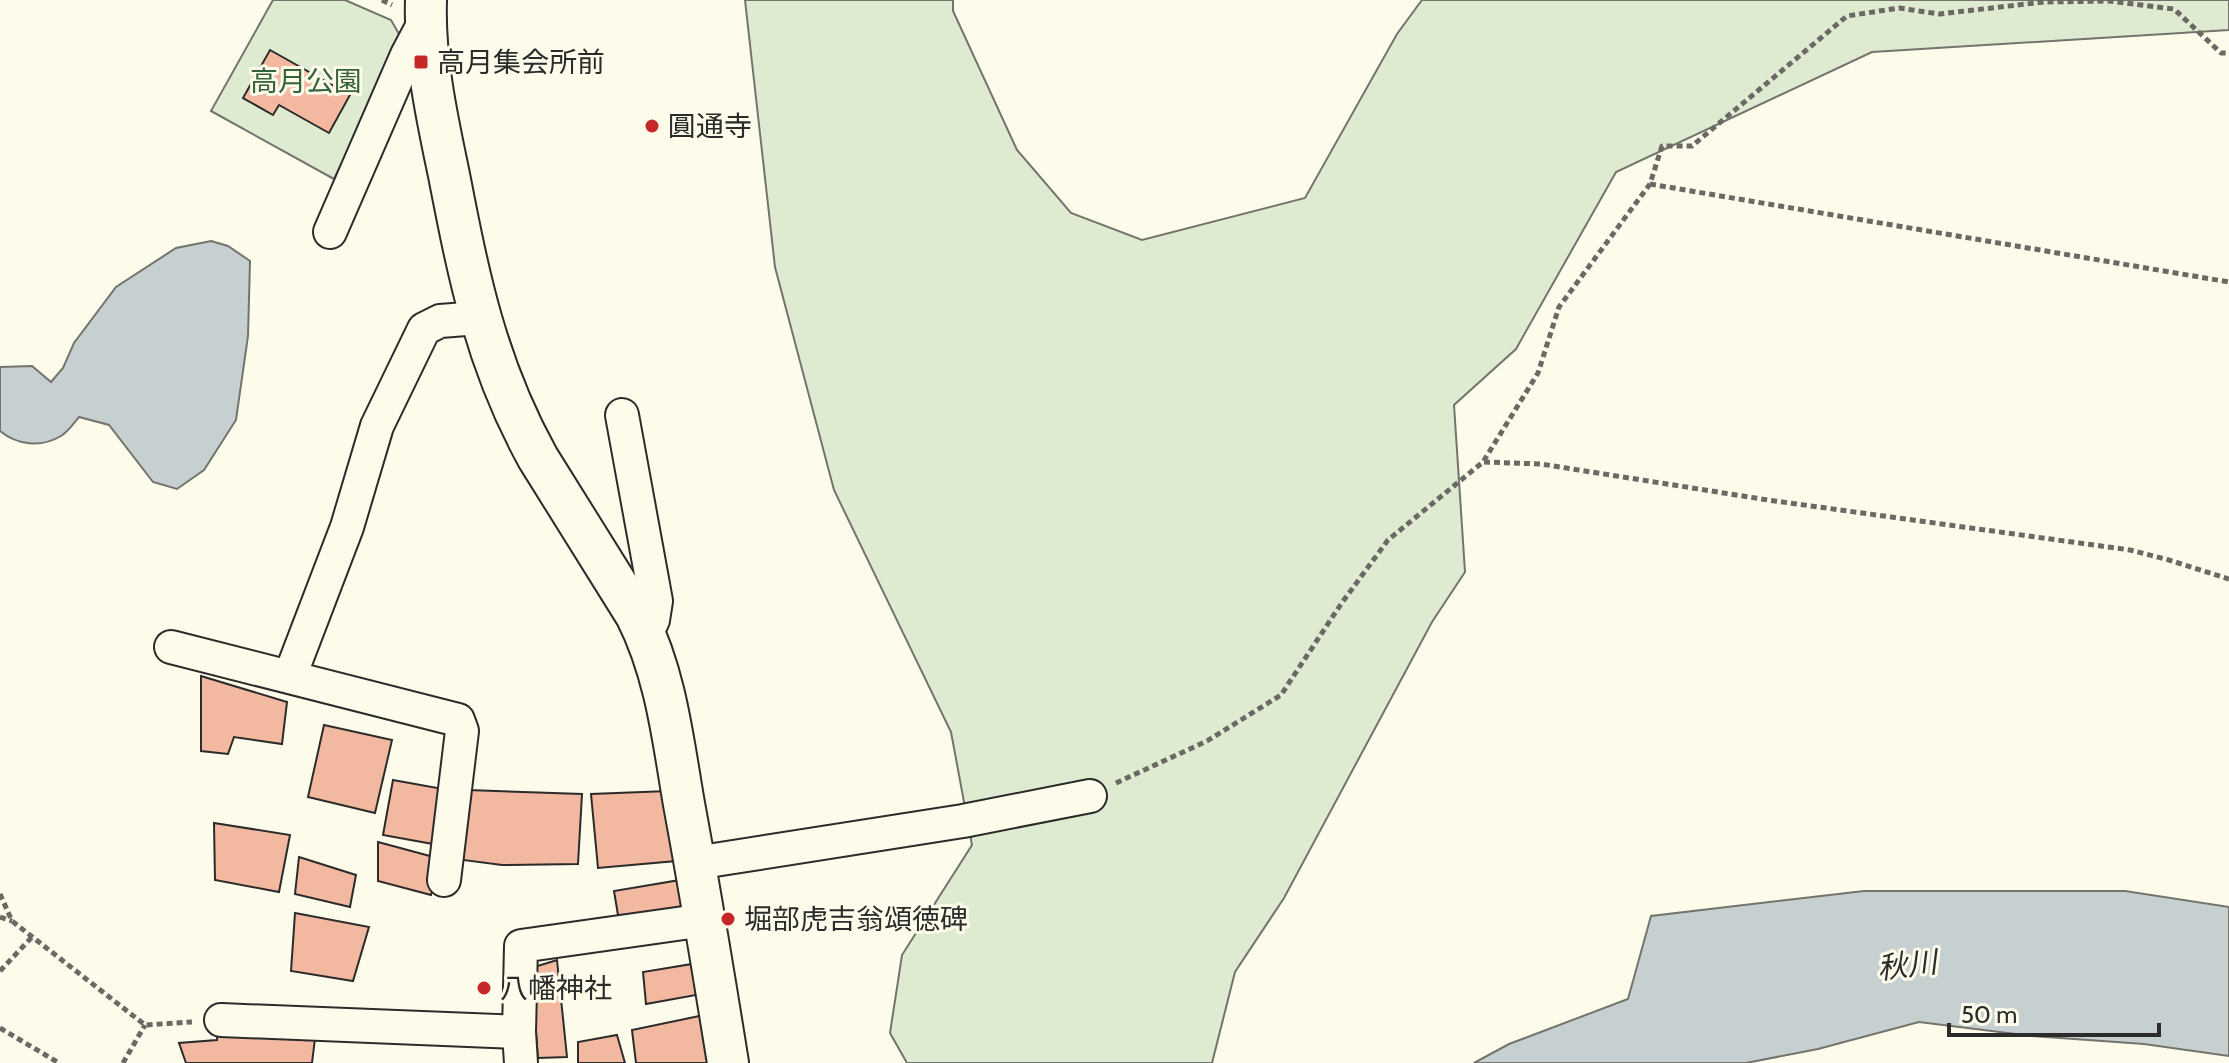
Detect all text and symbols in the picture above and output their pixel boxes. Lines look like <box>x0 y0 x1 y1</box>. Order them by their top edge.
place label: 高月集会所前 <box>437 45 605 79</box>
marker: 高月集会所前 <box>412 53 430 71</box>
park label: 高月公園 <box>250 64 362 98</box>
place label: 圓通寺 <box>668 109 752 143</box>
marker: 圓通寺 <box>643 117 661 135</box>
place label: 堀部虎吉翁頌徳碑 <box>744 902 968 936</box>
marker: 堀部虎吉翁頌徳碑 <box>719 910 737 928</box>
water label: 秋川 <box>1875 943 1942 987</box>
place label: 八幡神社 <box>500 971 612 1005</box>
marker: 八幡神社 <box>475 979 493 997</box>
scale bar <box>1949 987 2159 1037</box>
text: 50 m <box>1961 1000 2017 1029</box>

